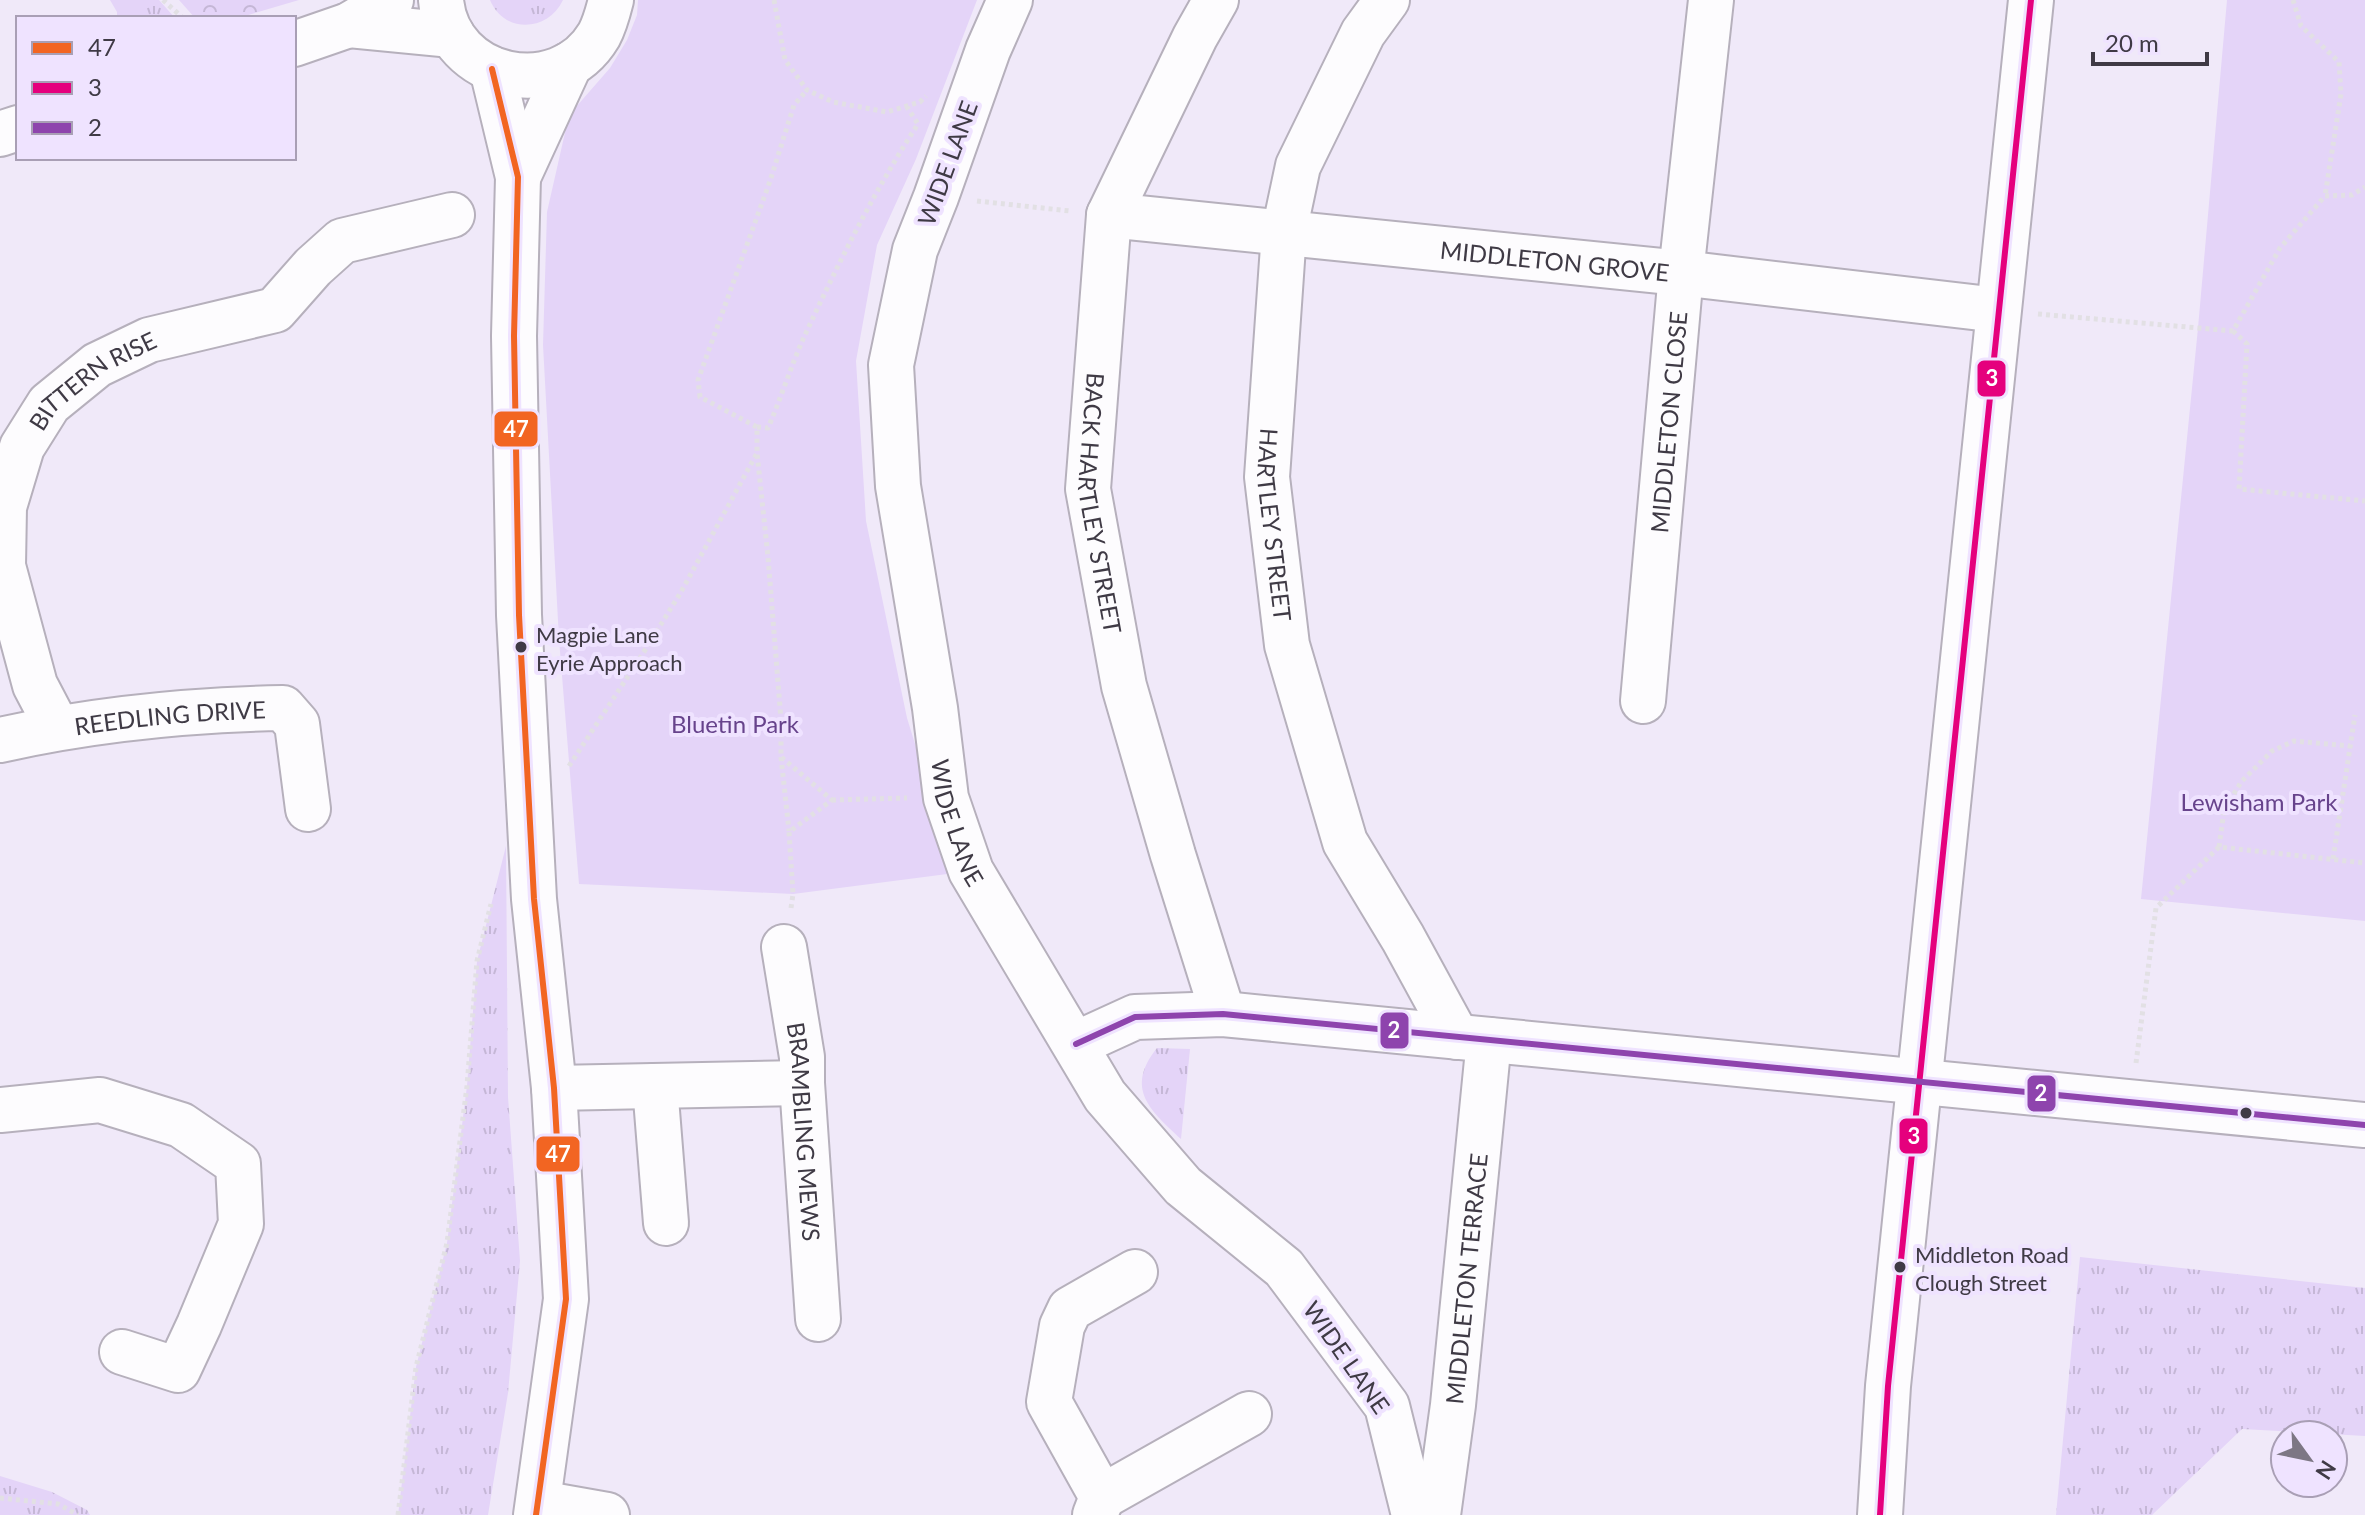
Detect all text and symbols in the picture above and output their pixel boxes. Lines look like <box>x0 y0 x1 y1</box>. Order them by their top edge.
legend <box>16 16 296 160</box>
scale bar <box>2093 16 2207 66</box>
text: 20 m <box>2105 28 2159 57</box>
text: 47 <box>88 32 116 61</box>
text: 3 <box>88 72 102 101</box>
street label: WIDE LANE <box>911 97 983 229</box>
text: 2 <box>88 112 102 141</box>
street label: MIDDLETON GROVE <box>1439 234 1671 286</box>
street label: MIDDLETON CLOSE <box>1643 310 1692 534</box>
street label: BITTERN RISE <box>22 324 160 435</box>
line badge: 3 <box>1976 359 2007 398</box>
text: 3 <box>1986 364 1998 391</box>
street label: BACK HARTLEY STREET <box>1073 372 1129 636</box>
line badge: 47 <box>493 410 539 448</box>
text: 47 <box>503 415 529 442</box>
street label: HARTLEY STREET <box>1252 427 1299 623</box>
place label: Magpie Lane Eyrie Approach <box>536 621 683 676</box>
marker: Magpie Lane Eyrie Approach <box>513 639 529 655</box>
street label: REEDLING DRIVE <box>72 694 266 740</box>
park label: Bluetin Park <box>671 709 800 738</box>
street label: WIDE LANE <box>927 757 991 891</box>
park label: Lewisham Park <box>2180 787 2338 816</box>
line badge: 2 <box>1379 1011 1410 1050</box>
text: 2 <box>1388 1016 1400 1043</box>
street label: BRAMBLING MEWS <box>782 1020 827 1242</box>
line badge: 2 <box>2026 1074 2057 1113</box>
text: 2 <box>2035 1079 2047 1106</box>
unlabelled marker <box>2238 1105 2254 1121</box>
line badge: 3 <box>1898 1117 1929 1155</box>
text: 3 <box>1908 1122 1920 1149</box>
line badge: 47 <box>535 1135 581 1173</box>
text: 47 <box>545 1140 571 1167</box>
street label: MIDDLETON TERRACE <box>1439 1152 1492 1405</box>
place label: Middleton Road Clough Street <box>1915 1241 2069 1296</box>
marker: Middleton Road Clough Street <box>1892 1259 1908 1275</box>
street label: WIDE LANE <box>1298 1295 1396 1419</box>
north arrow <box>2269 1419 2349 1499</box>
text: N <box>2310 1456 2342 1485</box>

